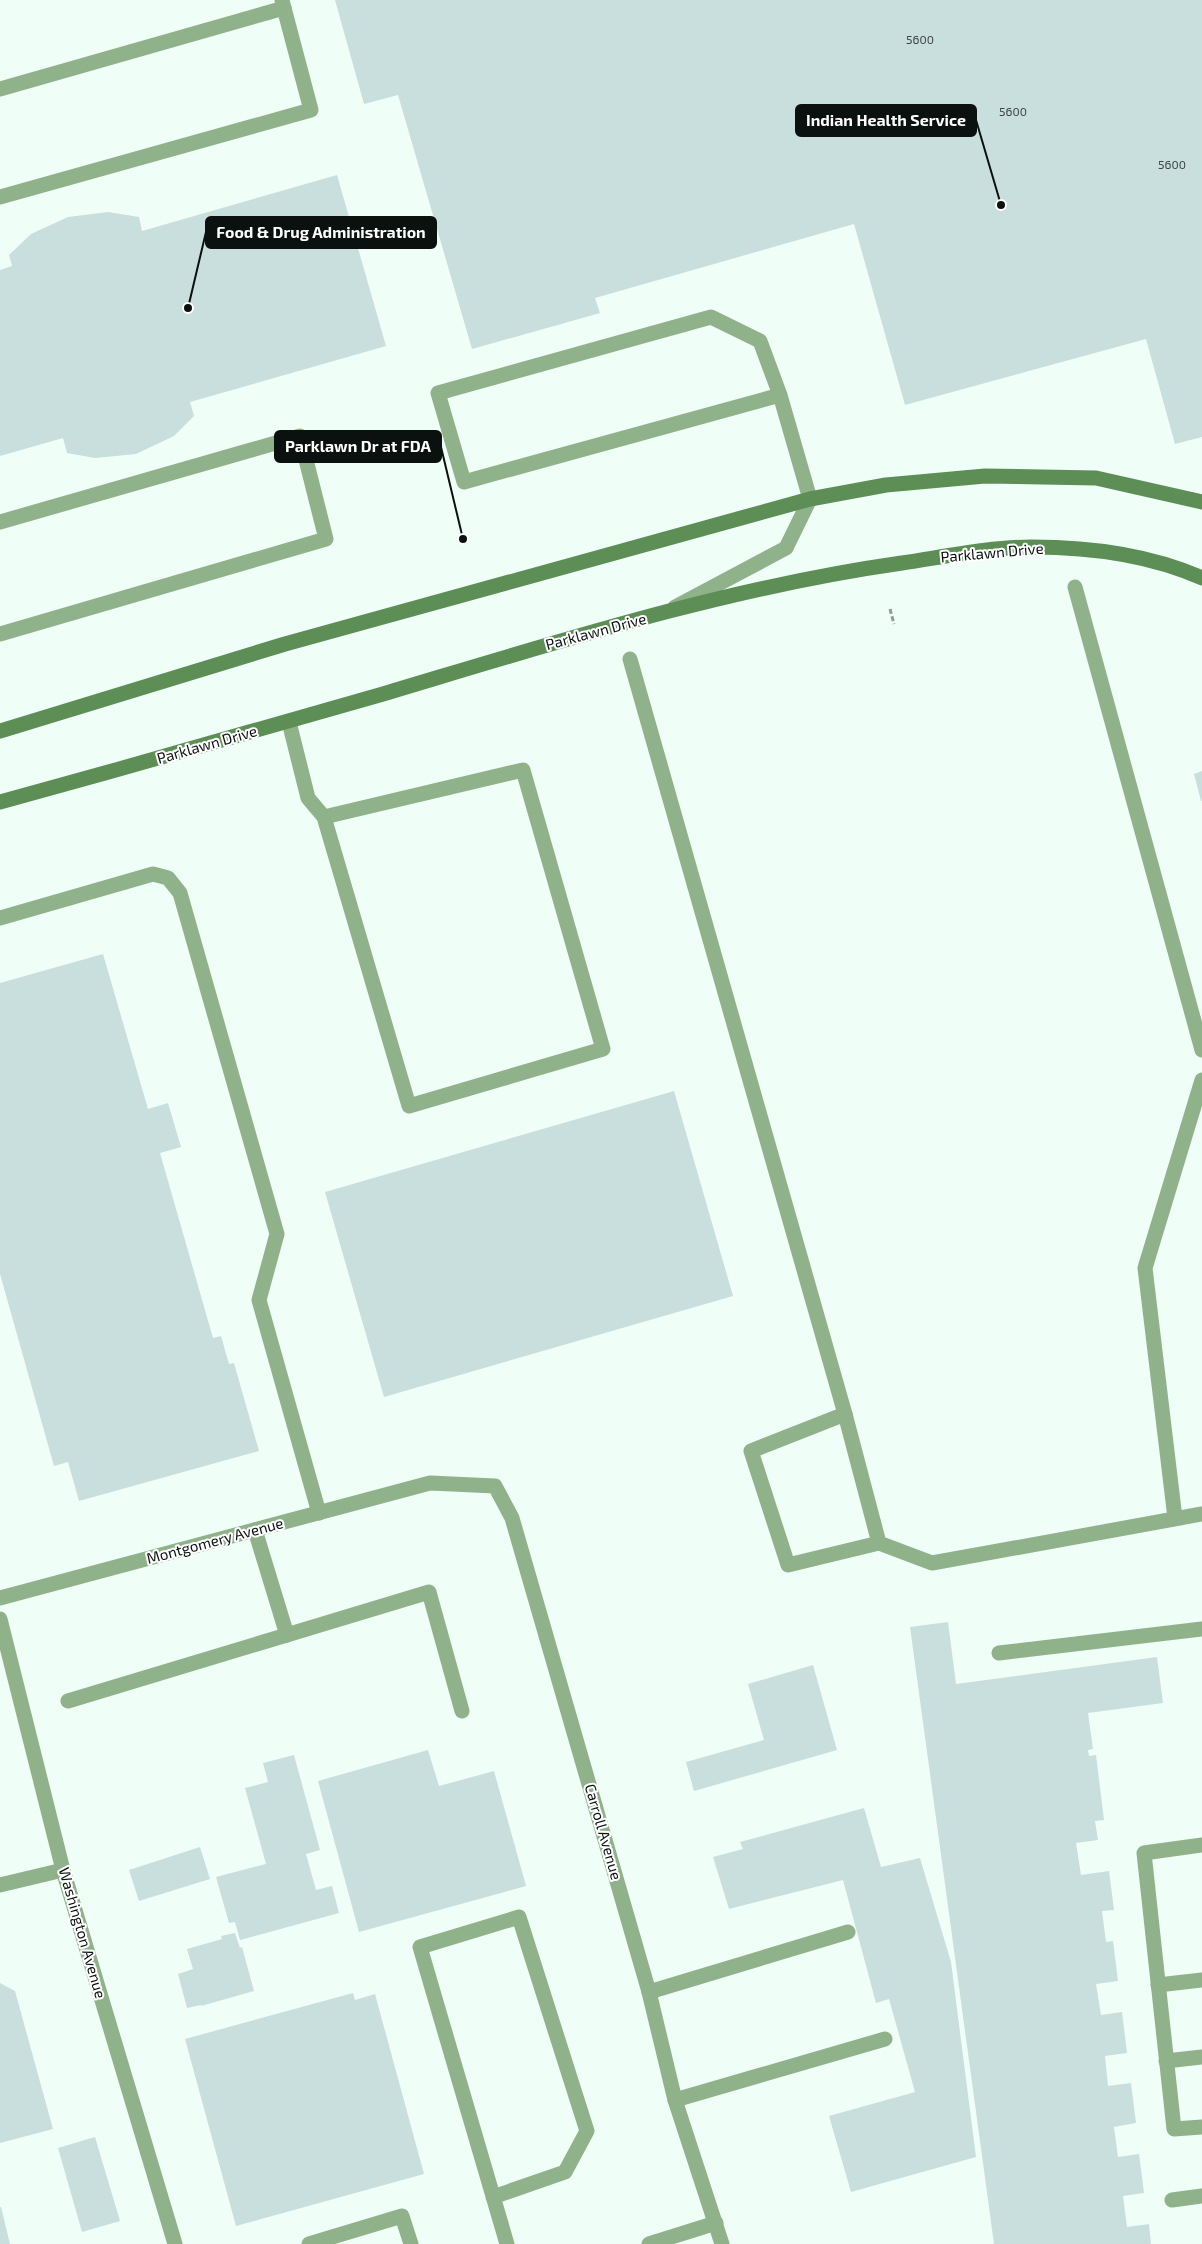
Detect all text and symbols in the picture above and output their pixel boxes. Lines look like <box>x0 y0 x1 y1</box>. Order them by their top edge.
house number: 5600 <box>906 32 934 46</box>
house number: 5600 <box>999 104 1027 118</box>
callout: Indian Health Service <box>796 105 976 136</box>
text: Indian Health Service <box>806 110 966 129</box>
house number: 5600 <box>1158 157 1186 171</box>
callout: Food & Drug Administration <box>206 217 436 248</box>
text: Food & Drug Administration <box>216 222 426 241</box>
callout: Parklawn Dr at FDA <box>275 431 441 462</box>
text: Parklawn Dr at FDA <box>285 436 432 455</box>
street label: Parklawn Drive <box>940 539 1044 565</box>
street label: Parklawn Drive <box>543 609 648 653</box>
street label: Parklawn Drive <box>155 721 259 767</box>
street label: Montgomery Avenue <box>144 1513 285 1567</box>
street label: Carroll Avenue <box>582 1782 626 1882</box>
street label: Washington Avenue <box>56 1865 110 2000</box>

